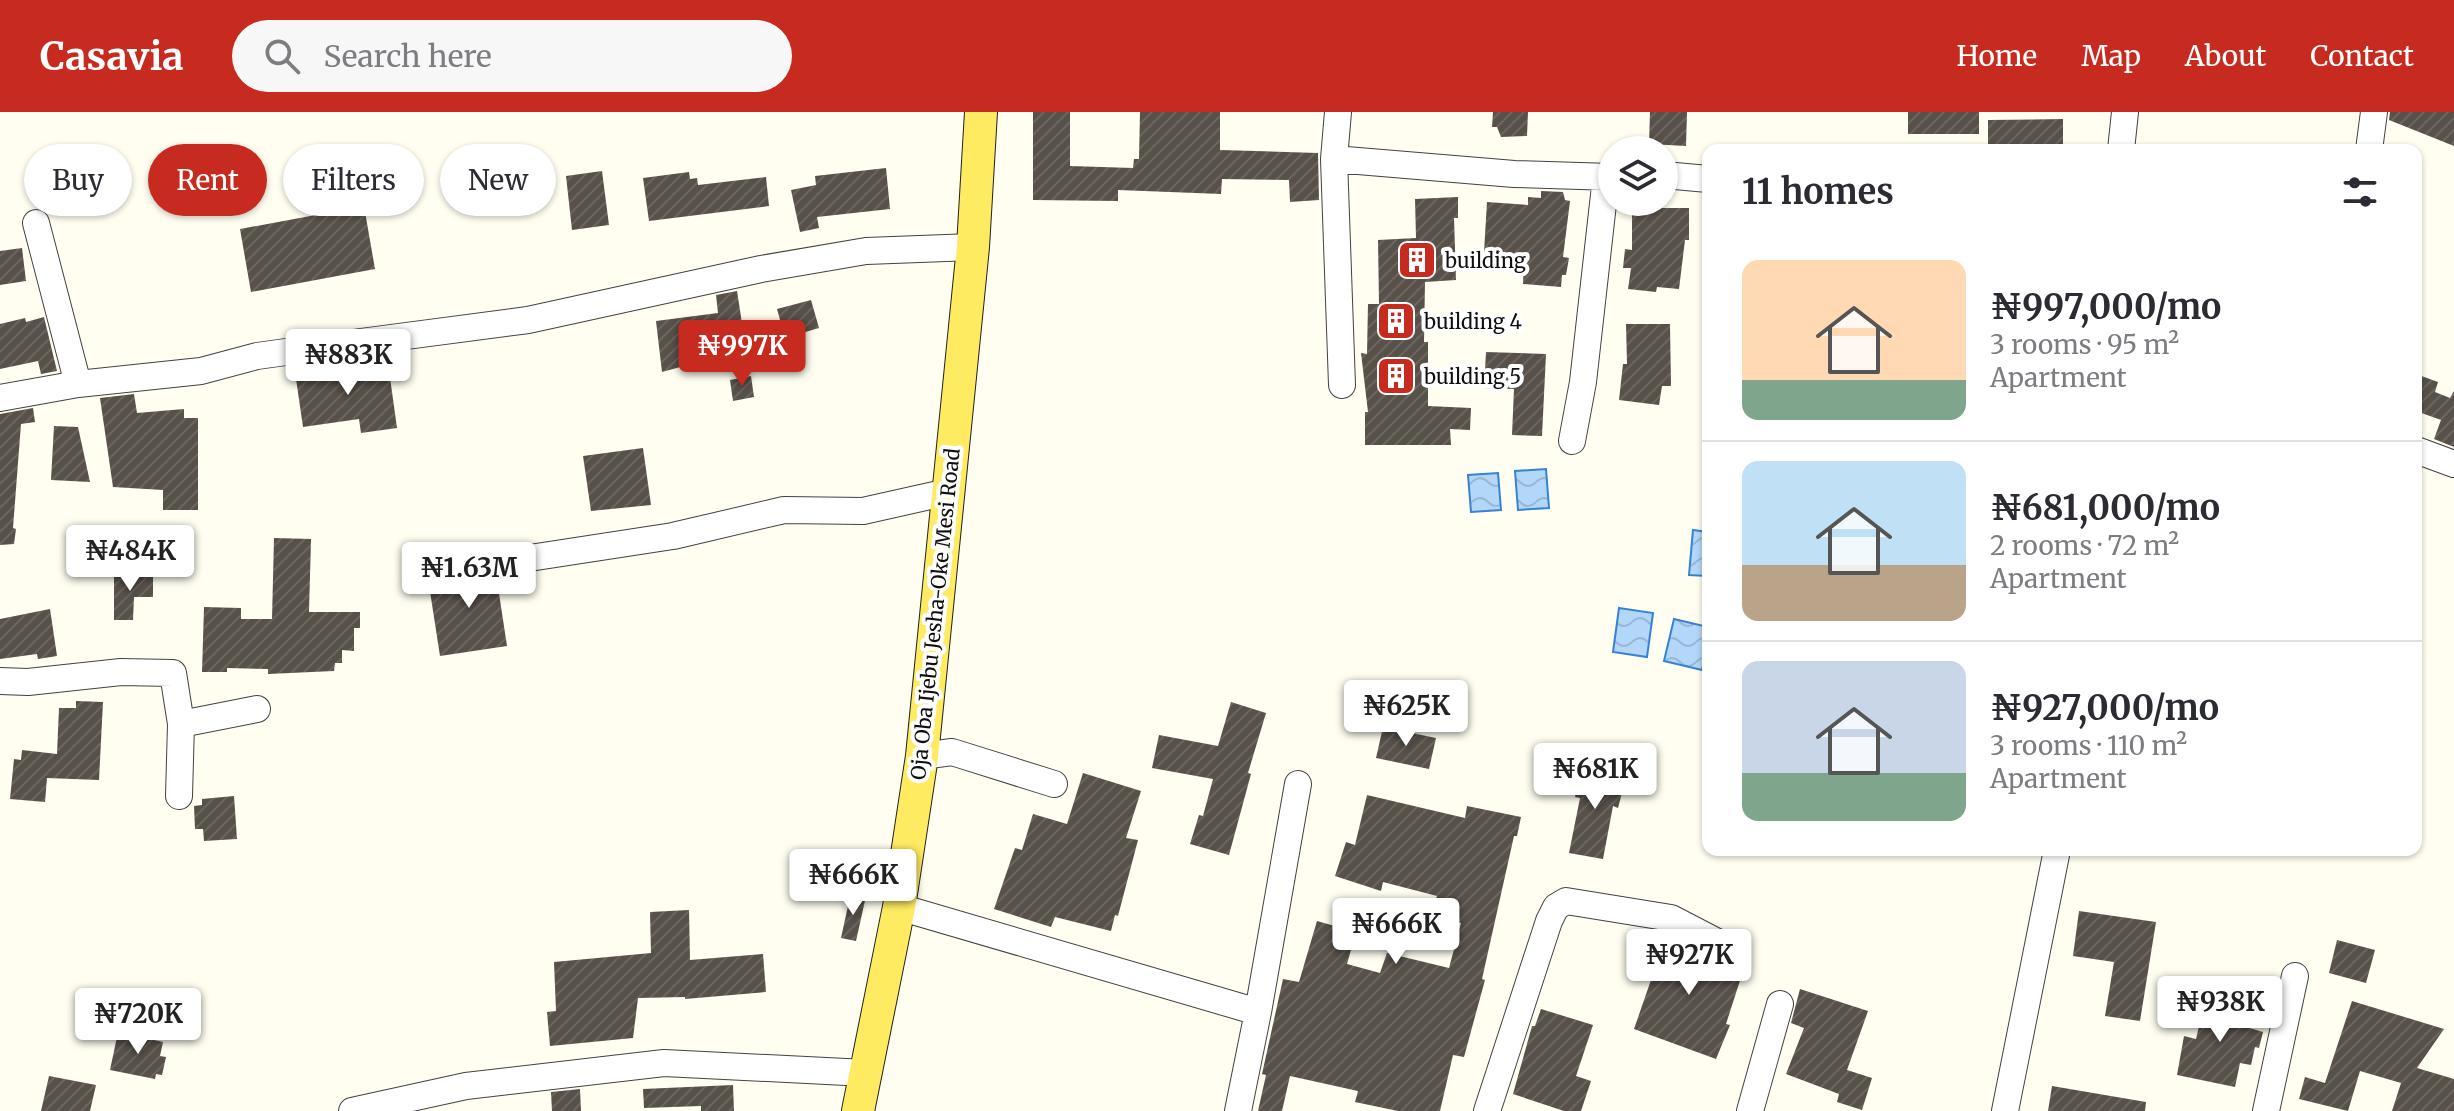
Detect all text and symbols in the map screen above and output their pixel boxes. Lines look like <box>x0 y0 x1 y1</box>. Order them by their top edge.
search box <box>232 20 792 92</box>
text: Casavia <box>40 33 184 80</box>
icon: search <box>260 34 304 78</box>
text: Search here <box>324 37 492 75</box>
text: Home <box>1956 38 2037 74</box>
text: Map <box>2081 38 2141 74</box>
text: About <box>2185 38 2266 74</box>
text: Contact <box>2310 38 2414 74</box>
map controls <box>1598 136 1678 216</box>
button: layers <box>1598 136 1678 216</box>
chip: Buy <box>24 144 132 216</box>
chip: Rent <box>148 144 267 216</box>
chip: Filters <box>283 144 424 216</box>
chip: New <box>440 144 556 216</box>
icon: filters <box>2338 170 2382 214</box>
text: 11 homes <box>1742 171 1894 213</box>
building icon: building <box>1396 239 1438 281</box>
place label: building <box>1444 248 1526 273</box>
text: ₦997,000/mo <box>1990 286 2221 328</box>
icon: home <box>1806 292 1902 388</box>
building icon: building 4 <box>1375 300 1417 342</box>
place label: building 4 <box>1423 309 1522 334</box>
pin: ₦997K <box>686 320 798 388</box>
text: 3 rooms · 95 m² <box>1990 328 2179 361</box>
pin: ₦883K <box>292 329 404 397</box>
text: ₦997K <box>697 329 787 362</box>
text: ₦883K <box>304 338 392 371</box>
building icon: building 5 <box>1375 355 1417 397</box>
text: Apartment <box>1990 361 2127 394</box>
place label: building 5 <box>1423 364 1521 389</box>
street label: Oja Oba Ijebu Jesha-Oke Mesi Road <box>905 447 965 781</box>
text: ₦681,000/mo <box>1990 487 2220 529</box>
icon: home <box>1806 493 1902 589</box>
pin: ₦484K <box>74 525 186 593</box>
text: 2 rooms · 72 m² <box>1990 529 2179 562</box>
text: ₦484K <box>84 534 176 567</box>
pin: ₦1.63M <box>404 542 534 610</box>
text: ₦1.63M <box>420 551 518 584</box>
text: Apartment <box>1990 562 2127 595</box>
pin: ₦625K <box>1350 680 1462 748</box>
text: ₦927,000/mo <box>1990 687 2219 729</box>
text: ₦625K <box>1362 689 1450 722</box>
icon: home <box>1806 693 1902 789</box>
text: 3 rooms · 110 m² <box>1990 729 2187 762</box>
pin: ₦681K <box>1539 743 1651 811</box>
text: ₦681K <box>1552 752 1638 785</box>
text: Apartment <box>1990 762 2127 795</box>
pin: ₦666K <box>797 849 909 917</box>
text: ₦666K <box>807 858 899 891</box>
pin: ₦666K <box>1340 898 1452 966</box>
text: ₦666K <box>1350 907 1442 940</box>
pin: ₦927K <box>1633 929 1745 997</box>
text: ₦927K <box>1644 938 1734 971</box>
pin: ₦938K <box>2164 976 2276 1044</box>
text: ₦938K <box>2175 985 2265 1018</box>
pin: ₦720K <box>82 988 194 1056</box>
text: ₦720K <box>93 997 183 1030</box>

